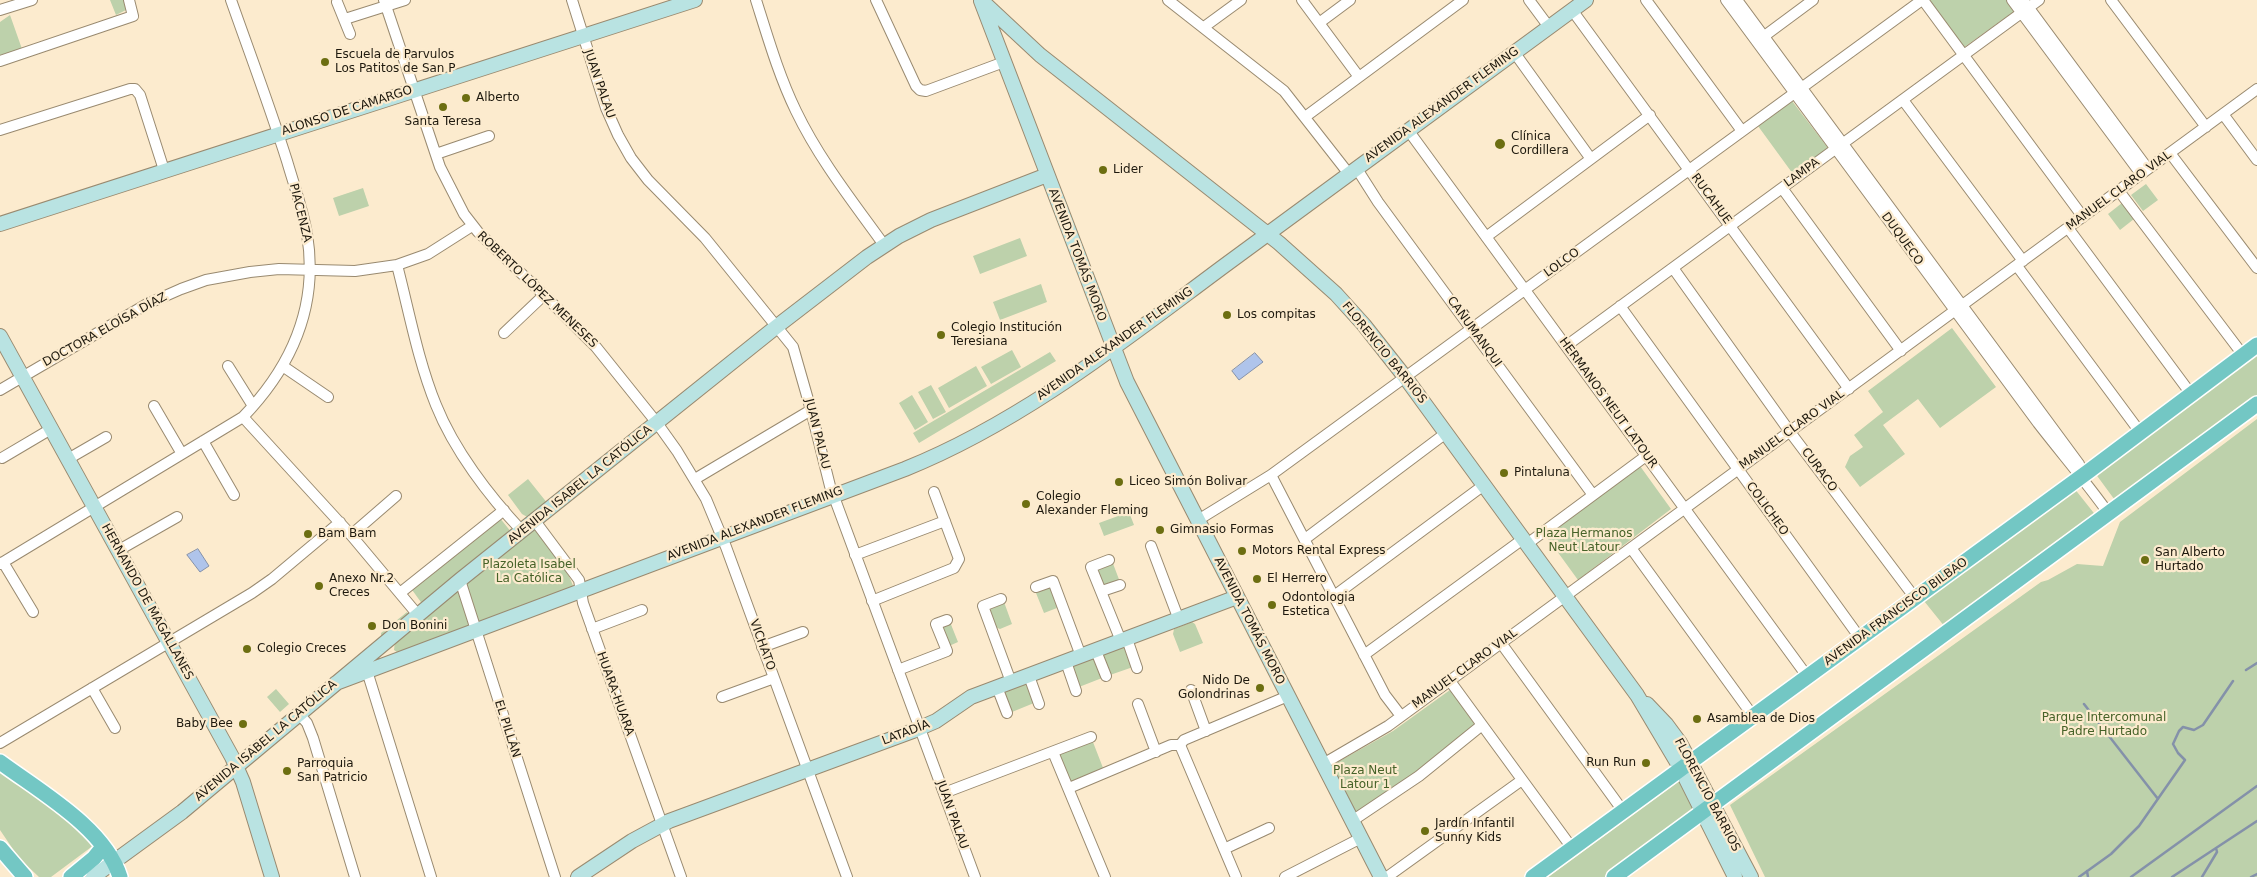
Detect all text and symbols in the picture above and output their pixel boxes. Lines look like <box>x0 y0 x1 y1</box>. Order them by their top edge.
street label: AVENIDA ALEXANDER FLEMING <box>1362 44 1522 166</box>
place label: Escuela de Parvulos Los Patitos de San P <box>335 48 456 76</box>
street label: JUAN PALAU <box>580 48 618 120</box>
marker: Escuela de Parvulos Los Patitos de San P <box>319 56 331 68</box>
street label: ALONSO DE CAMARGO <box>280 83 414 139</box>
place label: Alberto <box>476 91 520 105</box>
marker: Alberto <box>460 92 472 104</box>
marker: Santa Teresa <box>437 101 449 113</box>
place label: Santa Teresa <box>405 115 481 129</box>
place label: Clínica Cordillera <box>1511 130 1569 158</box>
marker: Clínica Cordillera <box>1493 137 1507 151</box>
street label: MANUEL CLARO VIAL <box>2064 148 2174 234</box>
street label: LAMPA <box>1782 155 1822 191</box>
place label: Lider <box>1113 163 1143 177</box>
marker: Lider <box>1097 164 1109 176</box>
street label: RUCAHUE <box>1688 171 1734 227</box>
street label: PIACENZA <box>286 182 314 244</box>
street label: AVENIDA TOMÁS MORO <box>1045 187 1109 323</box>
street label: DUQUECO <box>1878 210 1926 268</box>
street label: ROBERTO LÓPEZ MENESES <box>474 229 600 351</box>
street label: LOLCO <box>1542 245 1582 281</box>
street label: AVENIDA ALEXANDER FLEMING <box>1034 284 1196 404</box>
street label: DOCTORA ELOÍSA DÍAZ <box>40 290 170 370</box>
street label: CAÑUMANQUI <box>1444 294 1504 370</box>
street label: FLORENCIO BARRIOS <box>1339 299 1429 407</box>
place label: Los compitas <box>1237 308 1316 322</box>
marker: Los compitas <box>1221 309 1233 321</box>
place label: Colegio Institución Teresiana <box>951 321 1062 349</box>
marker: Colegio Institución Teresiana <box>935 329 947 341</box>
street label: HERMANOS NEUT LATOUR <box>1556 335 1660 471</box>
street label: MANUEL CLARO VIAL <box>1737 387 1847 473</box>
street label: JUAN PALAU <box>801 397 833 471</box>
street label: AVENIDA ISABEL LA CATÓLICA <box>505 422 655 548</box>
street label: CURACO <box>1798 445 1840 495</box>
place label: Pintaluna <box>1514 466 1570 480</box>
marker: Pintaluna <box>1498 467 1510 479</box>
place label: Liceo Simón Bolivar <box>1129 475 1247 489</box>
marker: Liceo Simón Bolivar <box>1113 476 1125 488</box>
street label: COLICHEO <box>1743 479 1791 539</box>
street label: AVENIDA ALEXANDER FLEMING <box>665 484 845 564</box>
place label: Colegio Alexander Fleming <box>1036 490 1148 518</box>
marker: Colegio Alexander Fleming <box>1020 498 1032 510</box>
street label: HERNANDO DE MAGALLANES <box>98 521 196 683</box>
place label: Gimnasio Formas <box>1170 523 1274 537</box>
marker: Gimnasio Formas <box>1154 524 1166 536</box>
place label: Bam Bam <box>318 527 376 541</box>
park label: Plaza Hermanos Neut Latour <box>1536 527 1632 555</box>
marker: Bam Bam <box>302 528 314 540</box>
place label: Motors Rental Express <box>1252 544 1386 558</box>
marker: Motors Rental Express <box>1236 545 1248 557</box>
place label: San Alberto Hurtado <box>2155 546 2225 574</box>
marker: San Alberto Hurtado <box>2139 554 2151 566</box>
street label: AVENIDA TOMÁS MORO <box>1211 555 1287 687</box>
street label: AVENIDA FRANCISCO BILBAO <box>1821 555 1971 669</box>
park label: Plazoleta Isabel La Católica <box>482 558 576 586</box>
place label: Anexo Nr.2 Creces <box>329 572 394 600</box>
place label: El Herrero <box>1267 572 1327 586</box>
marker: El Herrero <box>1251 573 1263 585</box>
marker: Anexo Nr.2 Creces <box>313 580 325 592</box>
place label: Odontologia Estetica <box>1282 591 1355 619</box>
marker: Odontologia Estetica <box>1266 599 1278 611</box>
street label: VICHATO <box>746 618 778 672</box>
place label: Don Bonini <box>382 619 447 633</box>
marker: Don Bonini <box>366 620 378 632</box>
street label: MANUEL CLARO VIAL <box>1410 626 1520 712</box>
place label: Colegio Creces <box>257 642 346 656</box>
marker: Colegio Creces <box>241 643 253 655</box>
street label: HUARA-HUARA <box>593 650 637 738</box>
place label: Nido De Golondrinas <box>1178 674 1250 702</box>
street label: AVENIDA ISABEL LA CATÓLICA <box>192 677 340 805</box>
marker: Nido De Golondrinas <box>1254 682 1266 694</box>
street label: EL PILLÁN <box>491 698 523 760</box>
park label: Parque Intercomunal Padre Hurtado <box>2042 711 2166 739</box>
place label: Asamblea de Dios <box>1707 712 1815 726</box>
marker: Asamblea de Dios <box>1691 713 1703 725</box>
place label: Baby Bee <box>176 717 233 731</box>
street label: LATADÍA <box>880 717 932 749</box>
marker: Baby Bee <box>237 718 249 730</box>
street label: FLORENCIO BARRIOS <box>1671 736 1743 854</box>
place label: Run Run <box>1586 756 1636 770</box>
place label: Parroquia San Patricio <box>297 757 368 785</box>
marker: Run Run <box>1640 757 1652 769</box>
park label: Plaza Neut Latour 1 <box>1333 764 1397 792</box>
marker: Parroquia San Patricio <box>281 765 293 777</box>
street label: JUAN PALAU <box>933 779 971 851</box>
place label: Jardín Infantil Sunny Kids <box>1435 817 1515 845</box>
marker: Jardín Infantil Sunny Kids <box>1419 825 1431 837</box>

